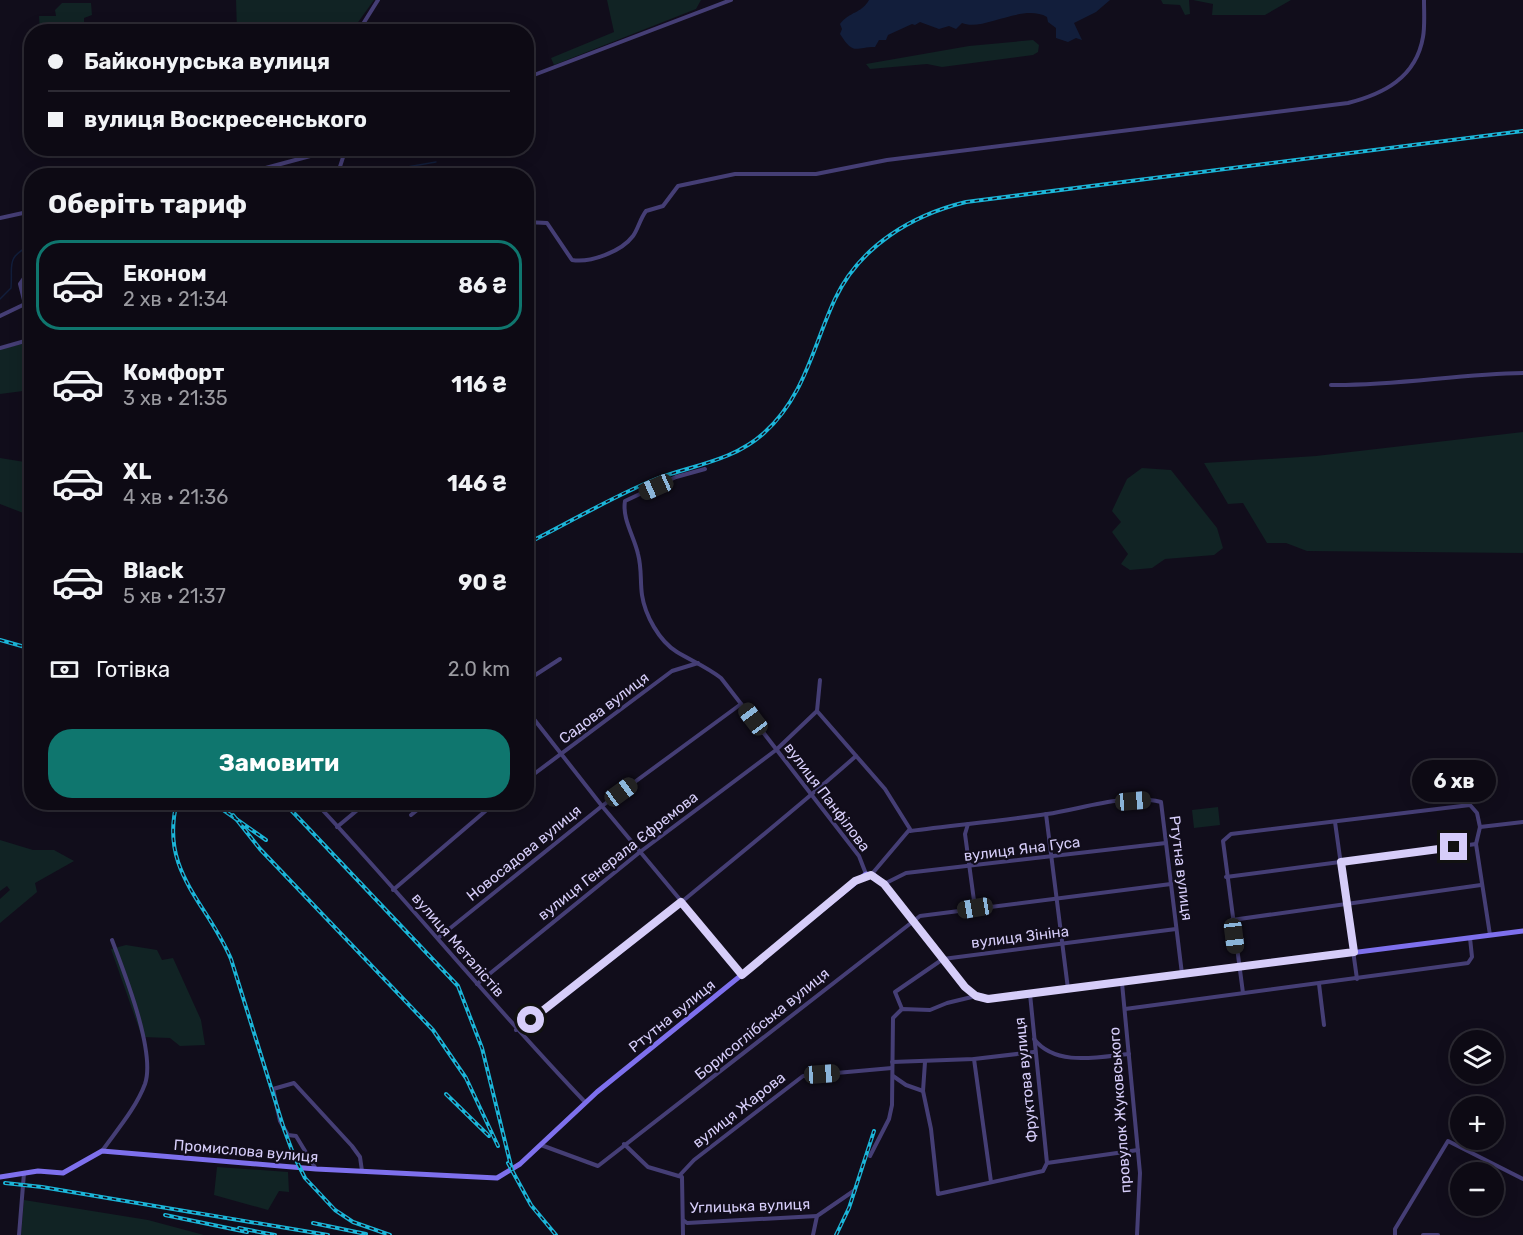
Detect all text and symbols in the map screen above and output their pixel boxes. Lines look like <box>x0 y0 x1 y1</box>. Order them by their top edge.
text: Байконурська вулиця <box>84 48 330 75</box>
text: вулиця Воскресенського <box>84 106 367 133</box>
text: Оберіть тариф <box>48 188 247 220</box>
icon: car <box>51 258 105 312</box>
text: Економ <box>123 260 207 287</box>
text: 86 ₴ <box>458 272 507 299</box>
text: 2 хв · 21:34 <box>123 287 228 311</box>
icon: car <box>51 357 105 411</box>
text: Комфорт <box>123 359 224 386</box>
text: 116 ₴ <box>451 371 507 398</box>
text: 3 хв · 21:35 <box>123 386 228 410</box>
icon: car <box>51 456 105 510</box>
text: XL <box>123 458 151 485</box>
text: 146 ₴ <box>447 470 507 497</box>
car <box>636 471 676 503</box>
text: 4 хв · 21:36 <box>123 485 228 509</box>
icon: car <box>51 555 105 609</box>
text: Black <box>123 557 184 584</box>
text: 90 ₴ <box>458 569 507 596</box>
text: 5 хв · 21:37 <box>123 584 226 608</box>
icon: cash <box>48 653 81 686</box>
text: Готівка <box>96 656 170 683</box>
text: 2.0 km <box>448 657 510 681</box>
street label: Садова вулиця <box>556 668 652 748</box>
car <box>735 699 771 739</box>
button: Замовити <box>48 729 510 798</box>
street label: вулиця Панфілова <box>780 739 874 855</box>
callout: 6 хв <box>1412 760 1496 802</box>
text: 6 хв <box>1433 769 1475 793</box>
car <box>601 774 641 810</box>
street label: вулиця Генерала Єфремова <box>534 788 702 924</box>
car <box>1114 790 1152 812</box>
street label: Новосадова вулиця <box>463 801 585 905</box>
street label: Ртутна вулиця <box>1166 814 1196 922</box>
street label: вулиця Яна Гуса <box>963 833 1081 865</box>
route end <box>1440 833 1467 860</box>
street label: вулиця Металістів <box>408 889 508 1001</box>
car <box>956 896 994 920</box>
car <box>1223 917 1245 955</box>
street label: вулиця Зініна <box>970 922 1070 952</box>
street label: Борисоглібська вулиця <box>691 964 833 1084</box>
street label: Ртутна вулиця <box>625 976 719 1056</box>
route start <box>517 1006 544 1033</box>
street label: Фруктова вулиця <box>1010 1016 1042 1144</box>
street label: провулок Жуковського <box>1105 1026 1135 1194</box>
map controls <box>1450 1030 1504 1216</box>
button: layers <box>1450 1030 1504 1084</box>
car <box>803 1064 841 1084</box>
street label: вулиця Жарова <box>689 1068 789 1152</box>
button: + <box>1450 1096 1504 1150</box>
street label: Промислова вулиця <box>173 1136 319 1166</box>
button: − <box>1450 1162 1504 1216</box>
street label: Углицька вулиця <box>690 1195 810 1217</box>

